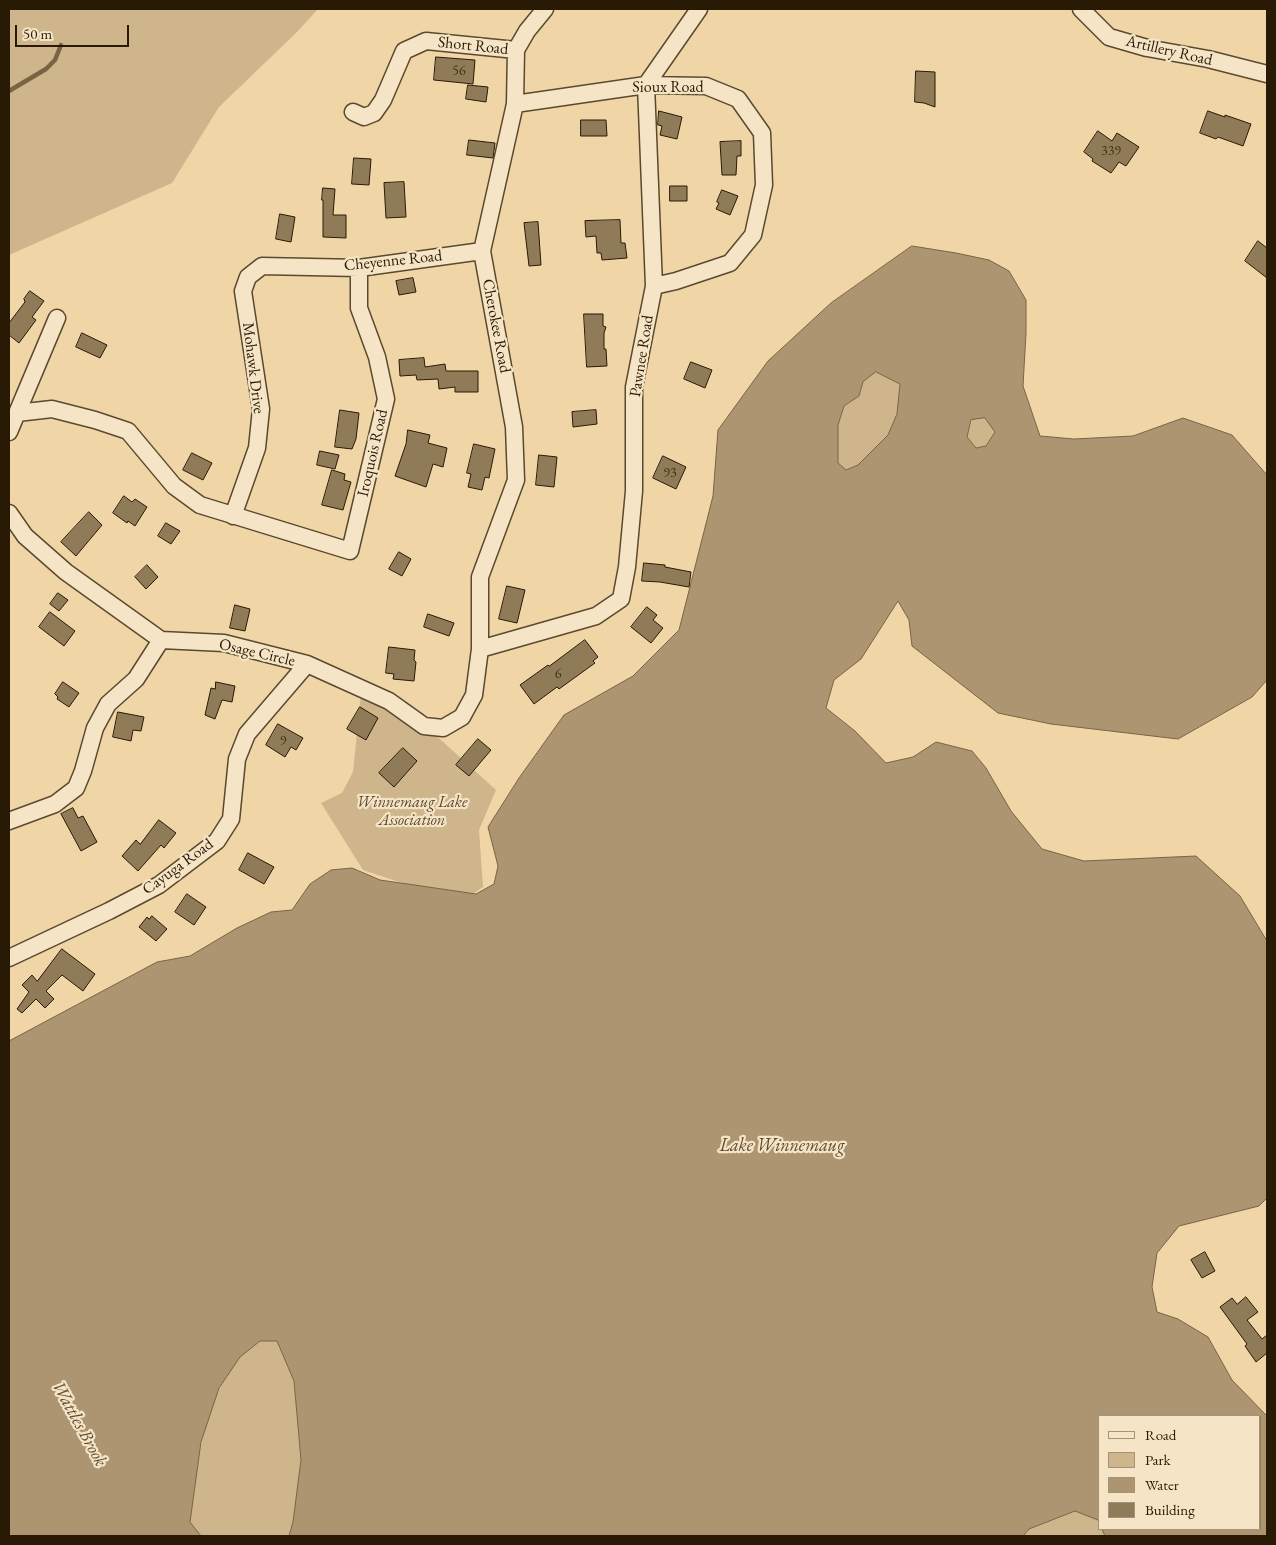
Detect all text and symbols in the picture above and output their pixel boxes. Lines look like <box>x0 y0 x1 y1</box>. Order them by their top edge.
scale bar <box>18 15 131 47</box>
text: 50 m <box>23 24 52 43</box>
street label: Artillery Road <box>1124 32 1214 70</box>
street label: Short Road <box>437 33 509 59</box>
house number: 56 <box>452 63 466 79</box>
street label: Sioux Road <box>632 78 704 98</box>
house number: 339 <box>1101 143 1121 159</box>
street label: Cheyenne Road <box>343 246 443 276</box>
street label: Cherokee Road <box>477 277 515 375</box>
street label: Pawnee Road <box>626 314 658 398</box>
street label: Mohawk Drive <box>238 321 268 415</box>
street label: Iroquois Road <box>354 407 392 499</box>
house number: 93 <box>663 465 677 481</box>
street label: Osage Circle <box>217 635 297 671</box>
house number: 6 <box>555 666 561 682</box>
house number: 9 <box>280 733 286 749</box>
park label: Winnemaug Lake Association <box>357 793 467 831</box>
street label: Cayuga Road <box>139 835 217 899</box>
water label: Lake Winnemaug <box>720 1135 844 1157</box>
water label: Wattles Brook <box>47 1378 111 1470</box>
legend <box>1098 1415 1261 1530</box>
text: Road <box>1145 1425 1176 1444</box>
text: Park <box>1145 1450 1171 1469</box>
text: Water <box>1145 1475 1179 1494</box>
text: Building <box>1145 1500 1195 1519</box>

